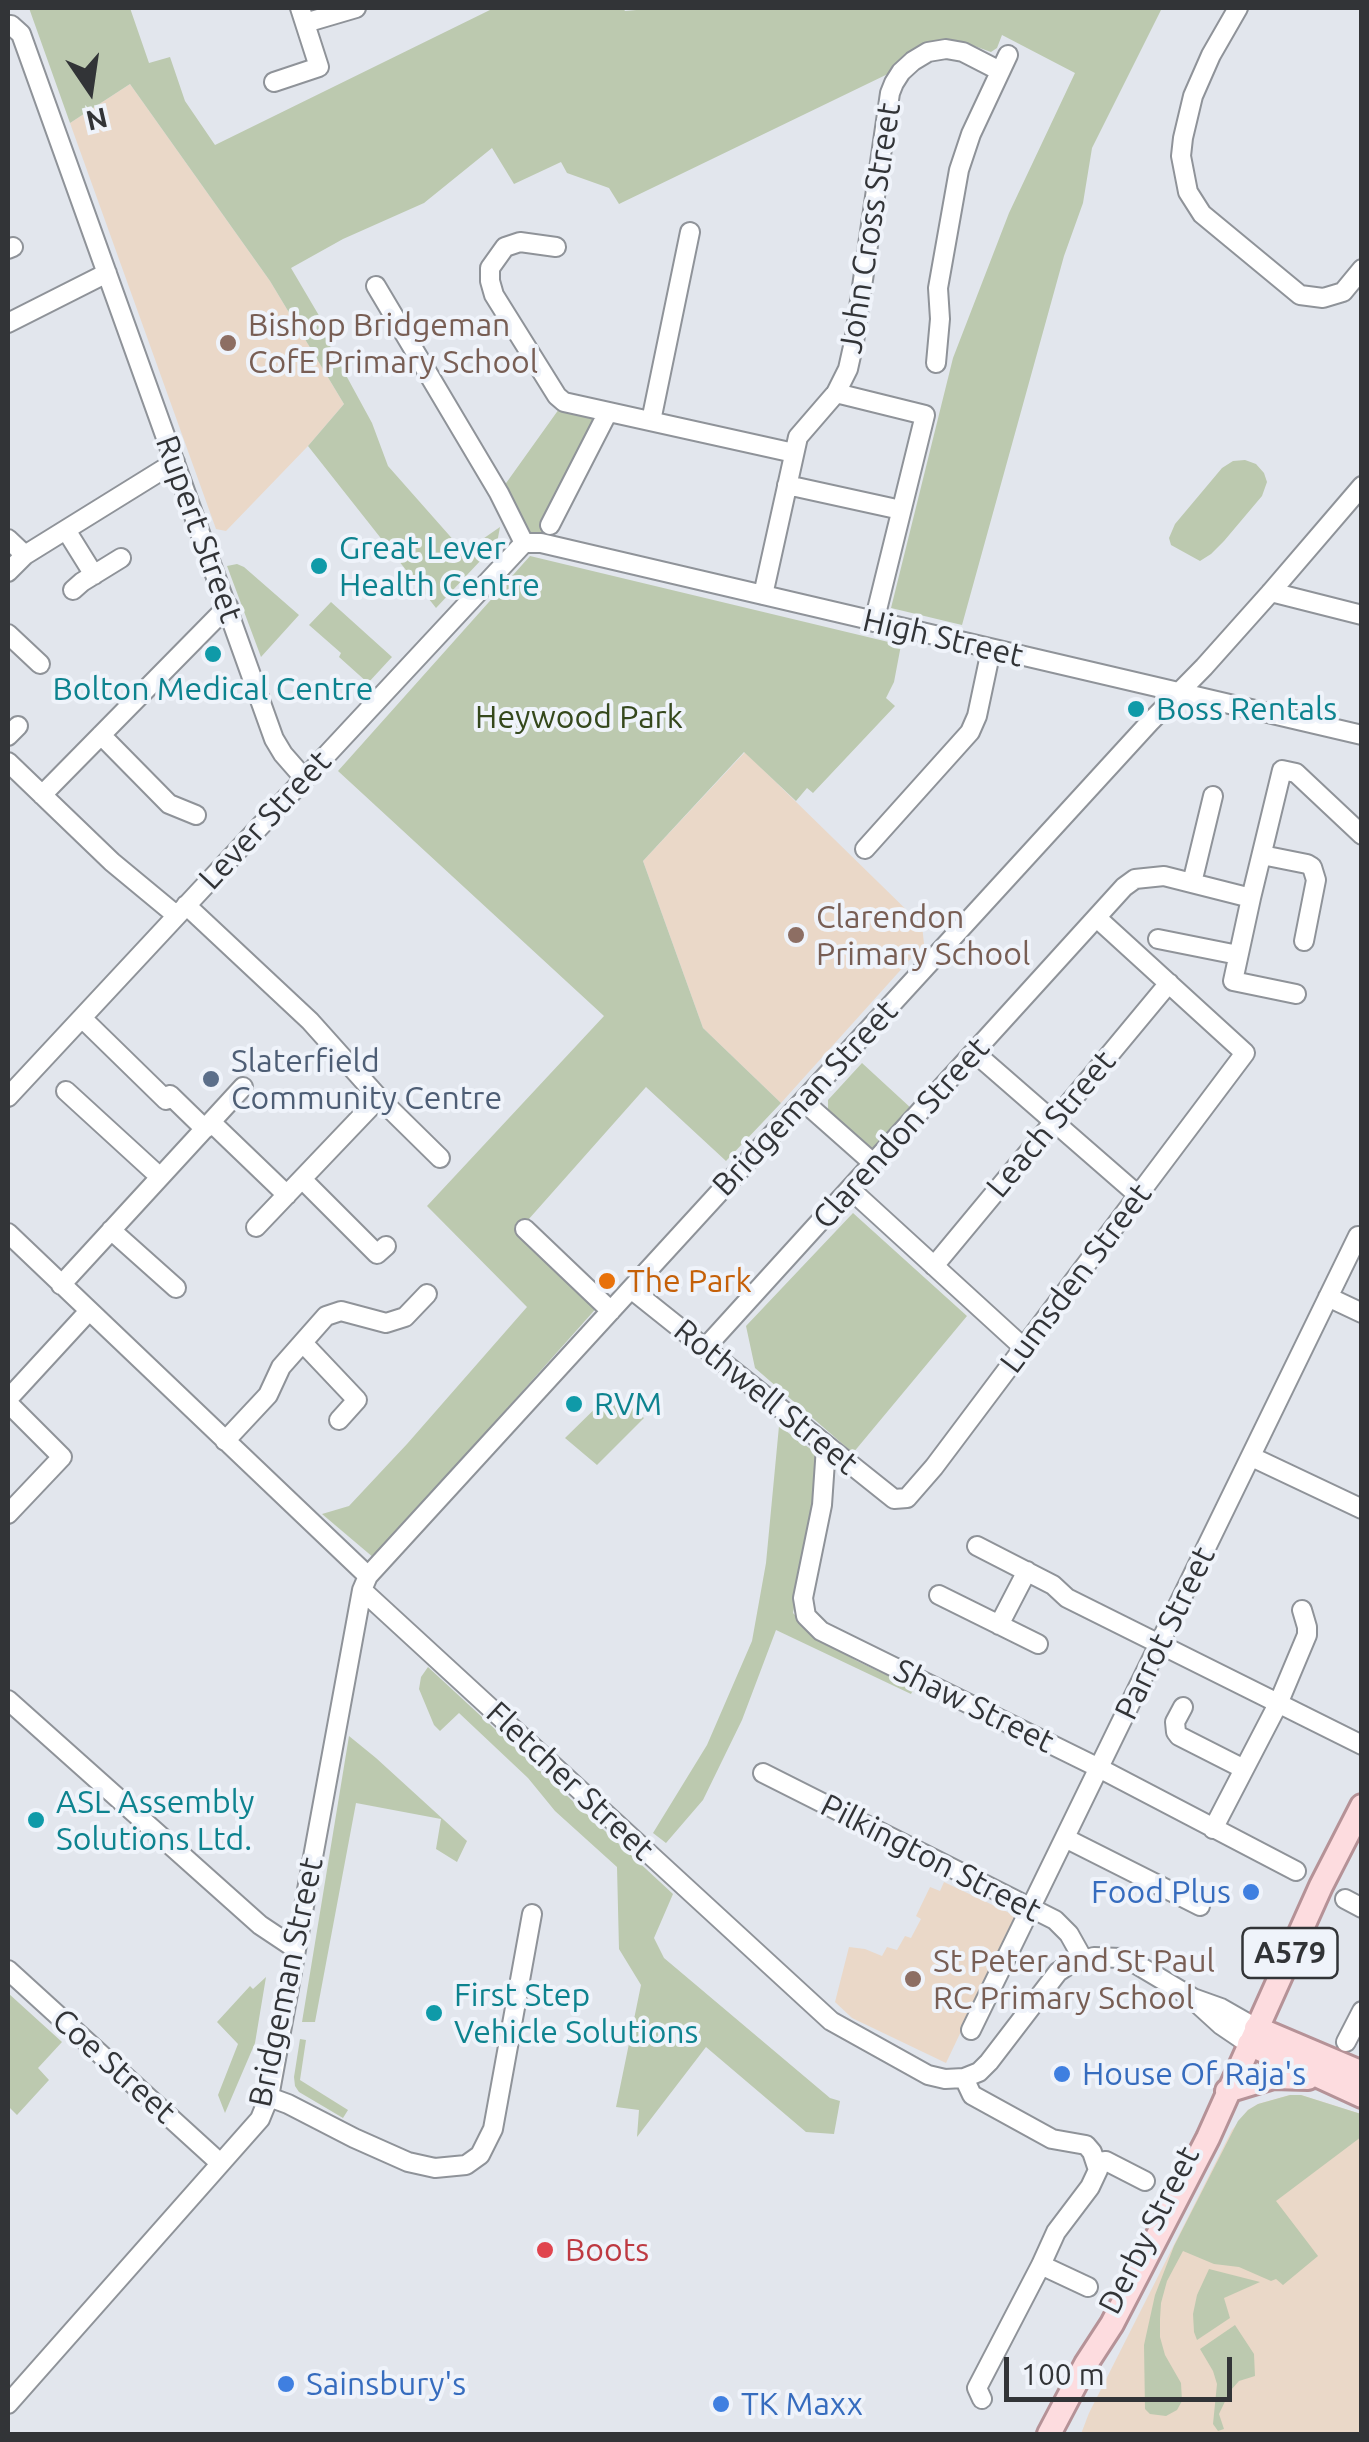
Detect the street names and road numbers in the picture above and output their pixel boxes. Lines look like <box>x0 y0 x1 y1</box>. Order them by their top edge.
street label: John Cross Street <box>831 100 909 356</box>
street label: Rupert Street <box>147 430 251 628</box>
street label: High Street <box>859 601 1027 675</box>
street label: Lever Street <box>191 743 339 897</box>
street label: Bridgeman Street <box>704 992 906 1204</box>
street label: Clarendon Street <box>805 1029 997 1237</box>
street label: Leach Street <box>978 1043 1124 1205</box>
street label: Lumsden Street <box>992 1176 1160 1380</box>
street label: Rothwell Street <box>666 1311 866 1483</box>
street label: Parrot Street <box>1107 1540 1223 1726</box>
street label: Shaw Street <box>888 1651 1060 1761</box>
street label: Fletcher Street <box>478 1694 662 1868</box>
street label: Pilkington Street <box>814 1786 1048 1930</box>
street label: Bridgeman Street <box>241 1854 331 2110</box>
road number: A579 <box>1242 1928 1338 1978</box>
street label: Coe Street <box>44 2001 184 2131</box>
street label: Derby Street <box>1090 2140 1208 2320</box>

